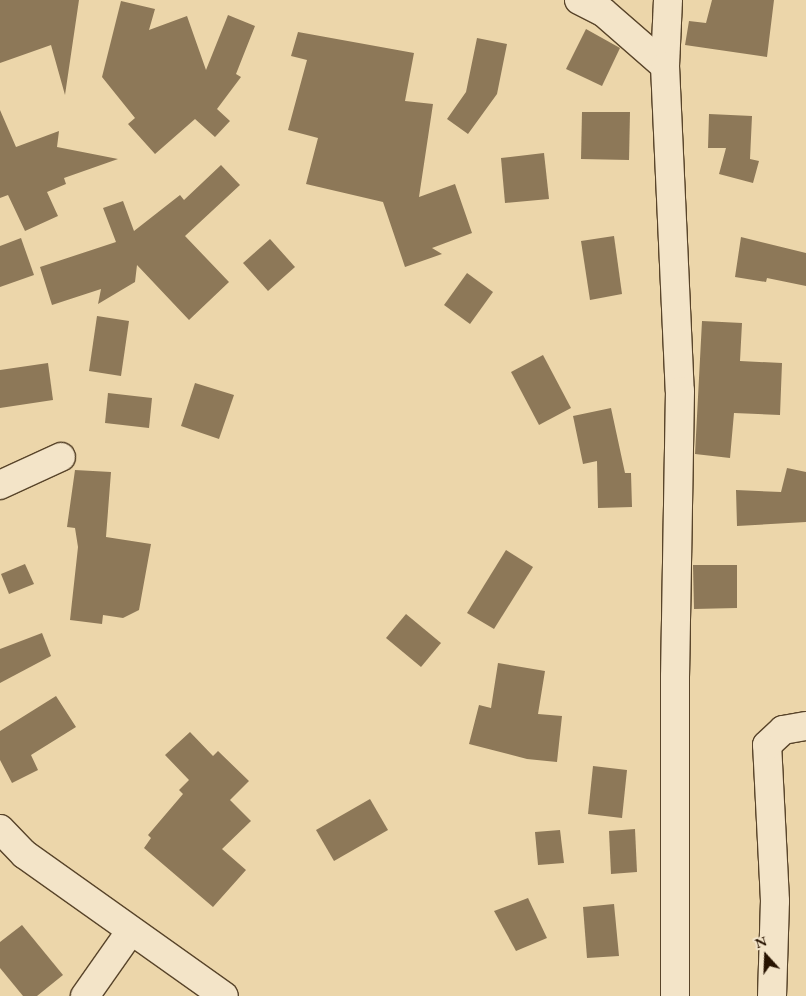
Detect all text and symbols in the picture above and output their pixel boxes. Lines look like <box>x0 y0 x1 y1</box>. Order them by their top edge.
north arrow <box>741 931 791 981</box>
text: N <box>752 932 769 952</box>

